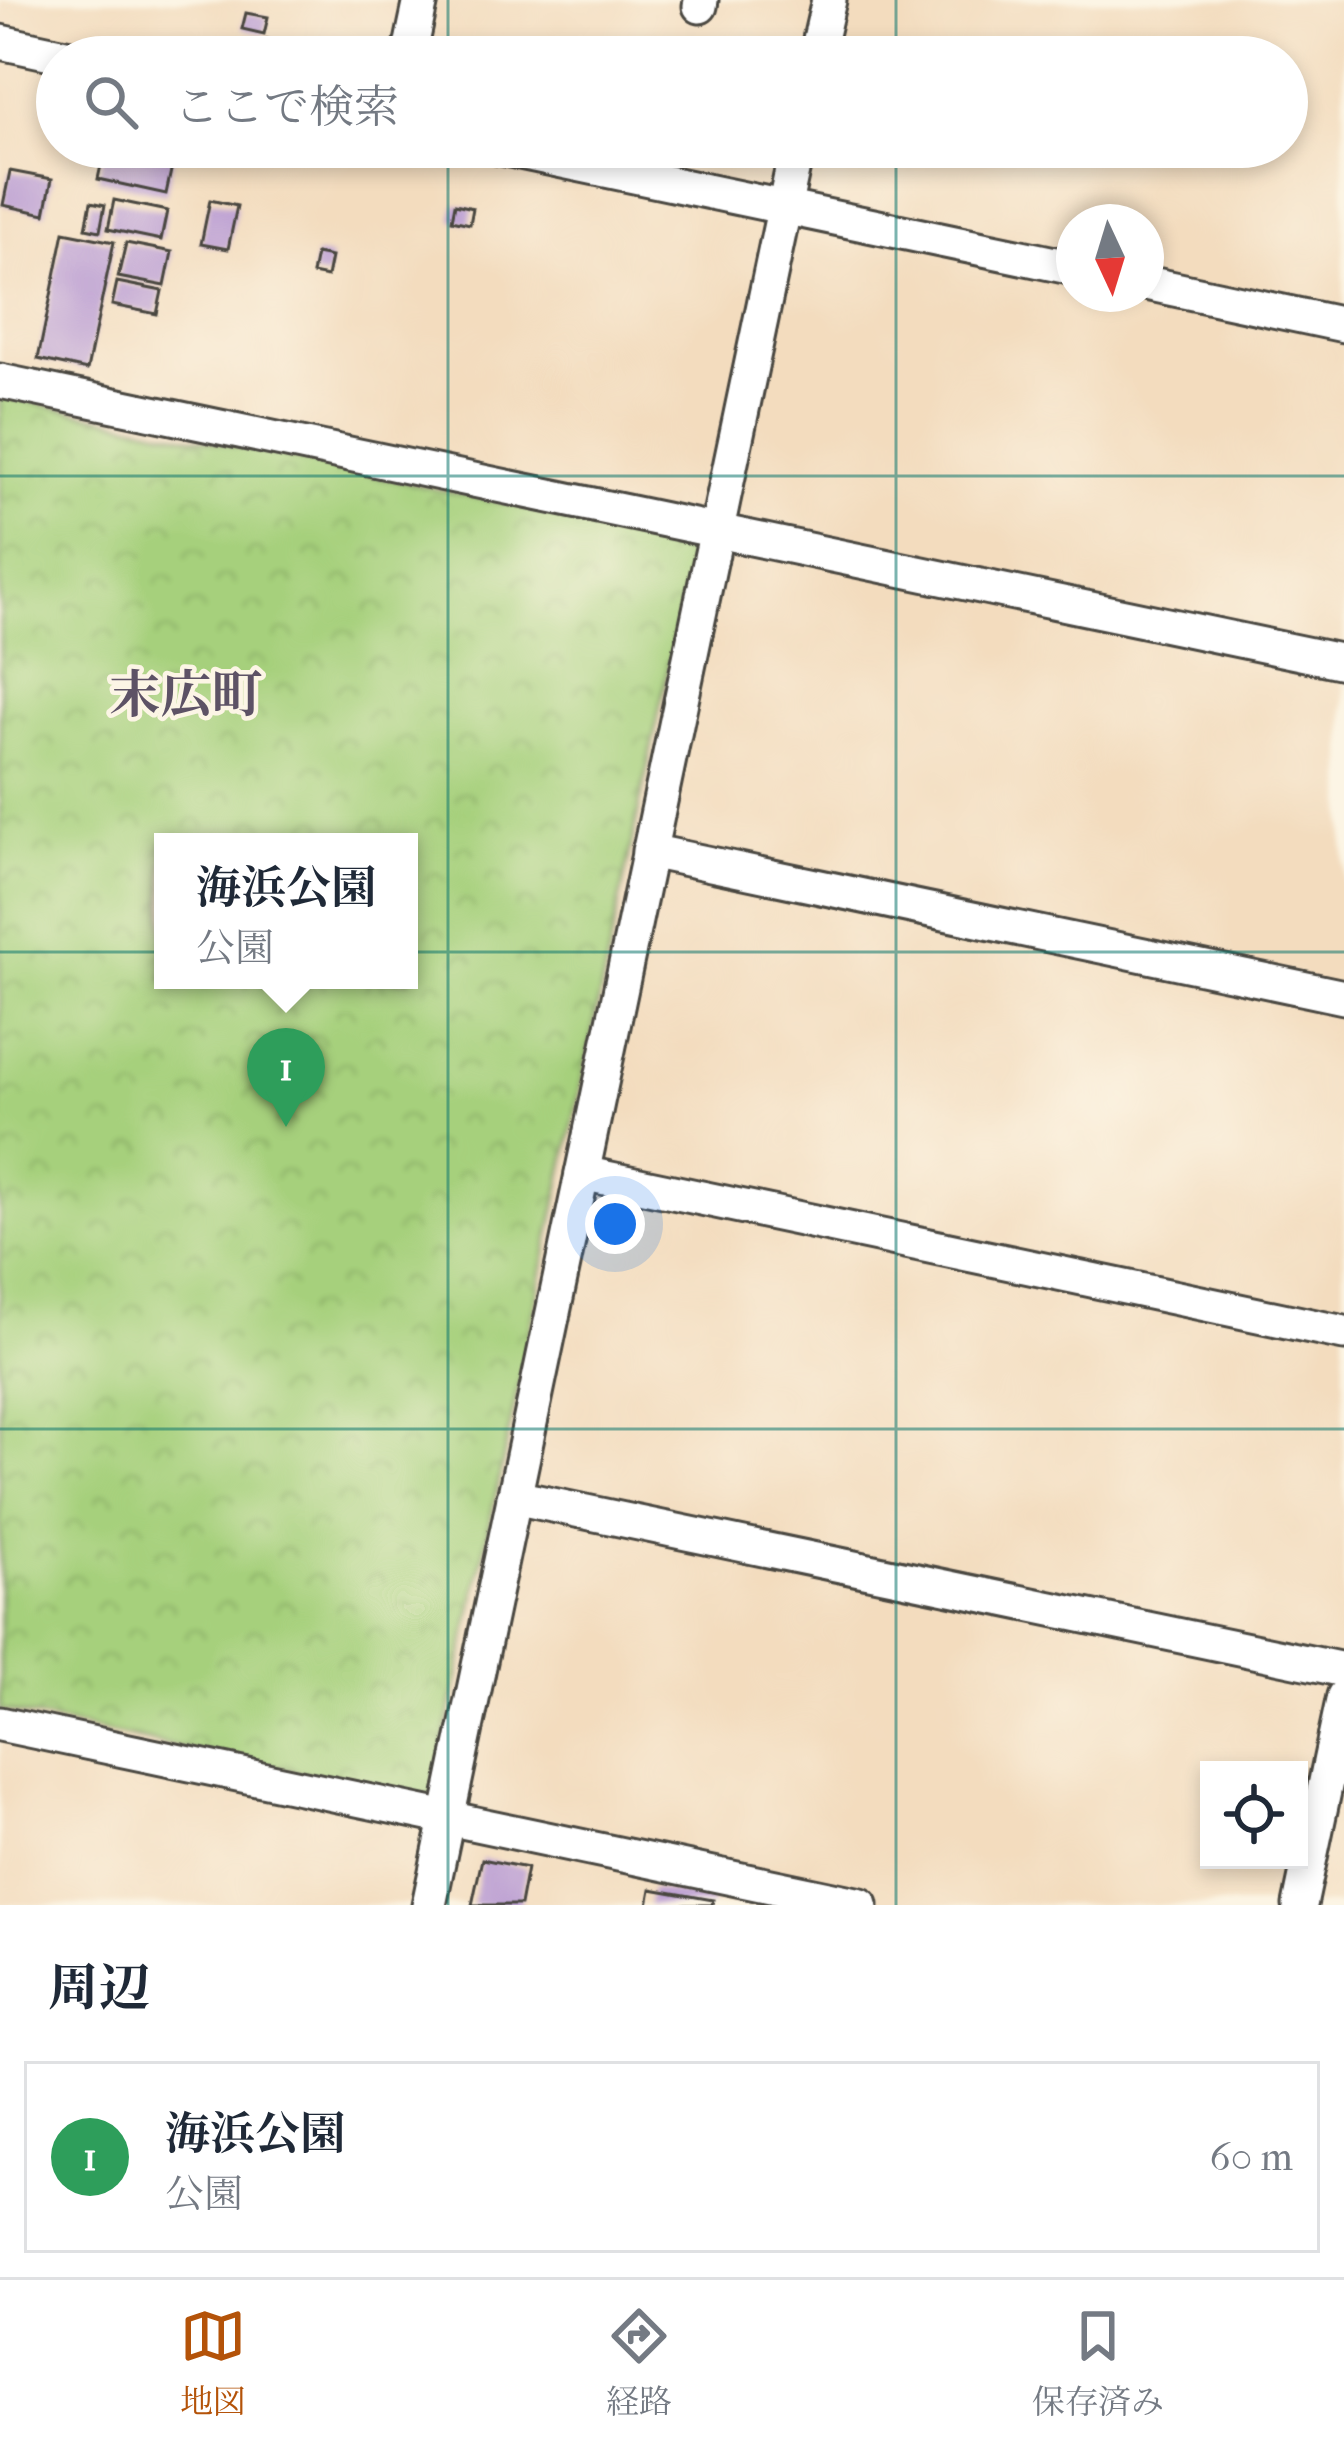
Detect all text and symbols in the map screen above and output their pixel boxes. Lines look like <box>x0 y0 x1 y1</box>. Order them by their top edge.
search box <box>36 36 1308 168</box>
icon: search <box>78 69 144 135</box>
text: ここで検索 <box>174 81 399 134</box>
north arrow <box>1056 204 1164 312</box>
district label: 末広町 <box>109 665 263 725</box>
popup <box>154 833 418 989</box>
text: 海浜公園 <box>196 862 376 915</box>
text: 公園 <box>196 925 274 971</box>
pin: 1 <box>247 1028 325 1127</box>
your location <box>585 1194 645 1254</box>
map controls <box>1200 1761 1308 1869</box>
button: locate <box>1200 1761 1308 1869</box>
text: 周辺 <box>48 1958 150 2018</box>
text: 海浜公園 <box>165 2108 345 2161</box>
text: 1 <box>83 2134 97 2180</box>
text: 60 m <box>1210 2134 1293 2180</box>
text: 公園 <box>165 2171 243 2217</box>
tab: 地図 <box>180 2303 246 2422</box>
tab: 経路 <box>606 2303 672 2422</box>
tab: 保存済み <box>1032 2303 1164 2422</box>

